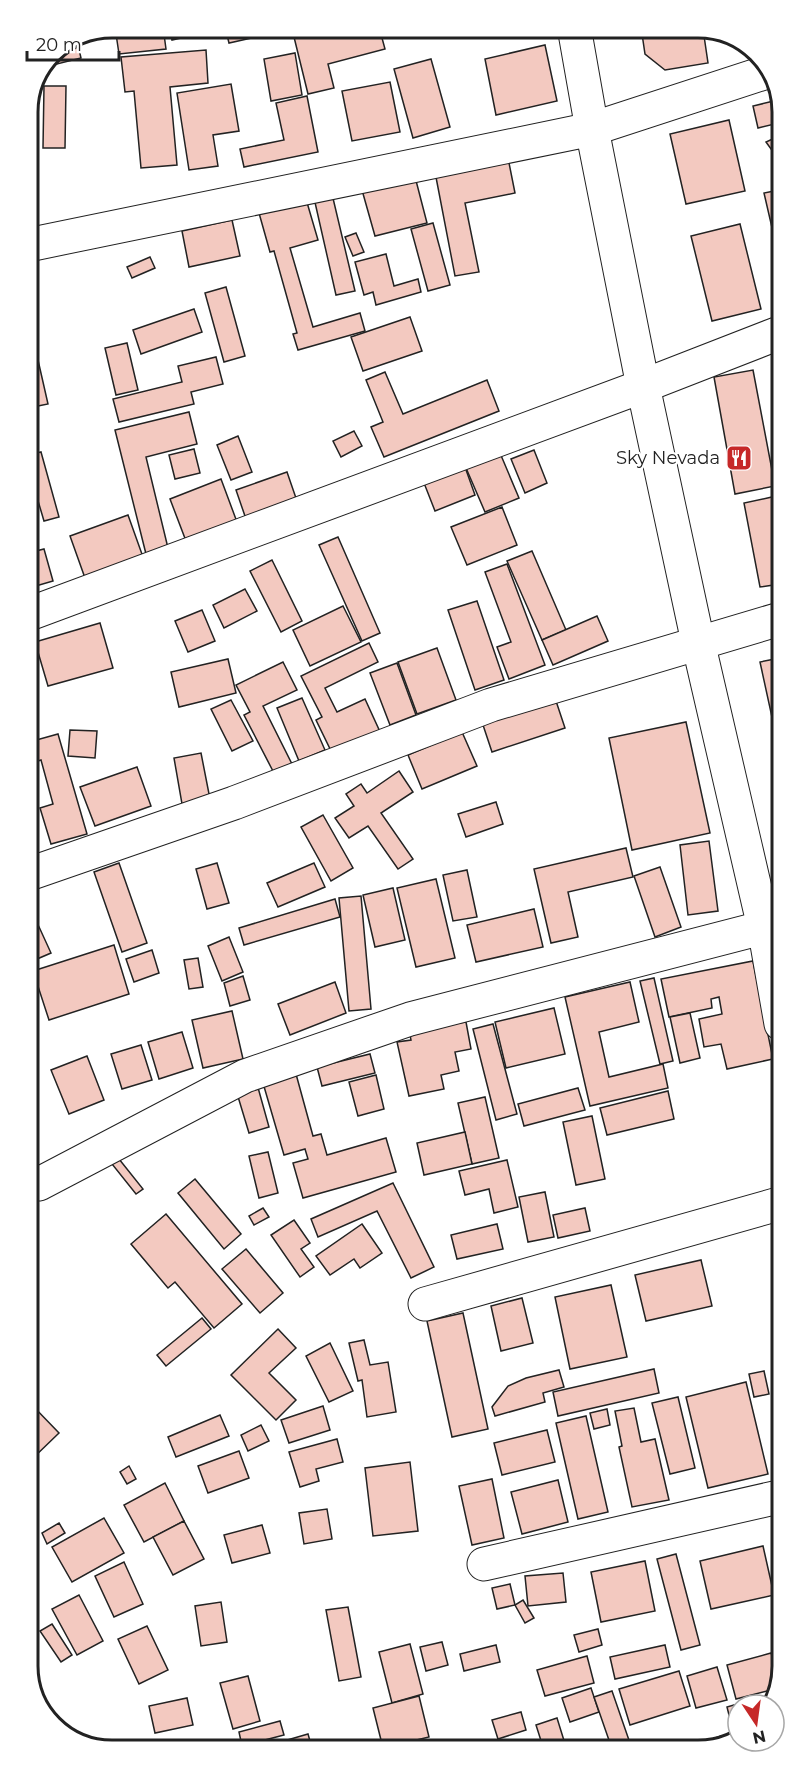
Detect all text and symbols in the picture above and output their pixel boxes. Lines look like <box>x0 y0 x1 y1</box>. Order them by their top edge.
scale bar <box>27 24 118 62</box>
text: 20 m <box>36 34 82 56</box>
restaurant icon: Sky Nevada <box>724 443 754 473</box>
place label: Sky Nevada <box>616 447 720 469</box>
north arrow <box>726 1693 786 1753</box>
text: N <box>751 1726 768 1748</box>

